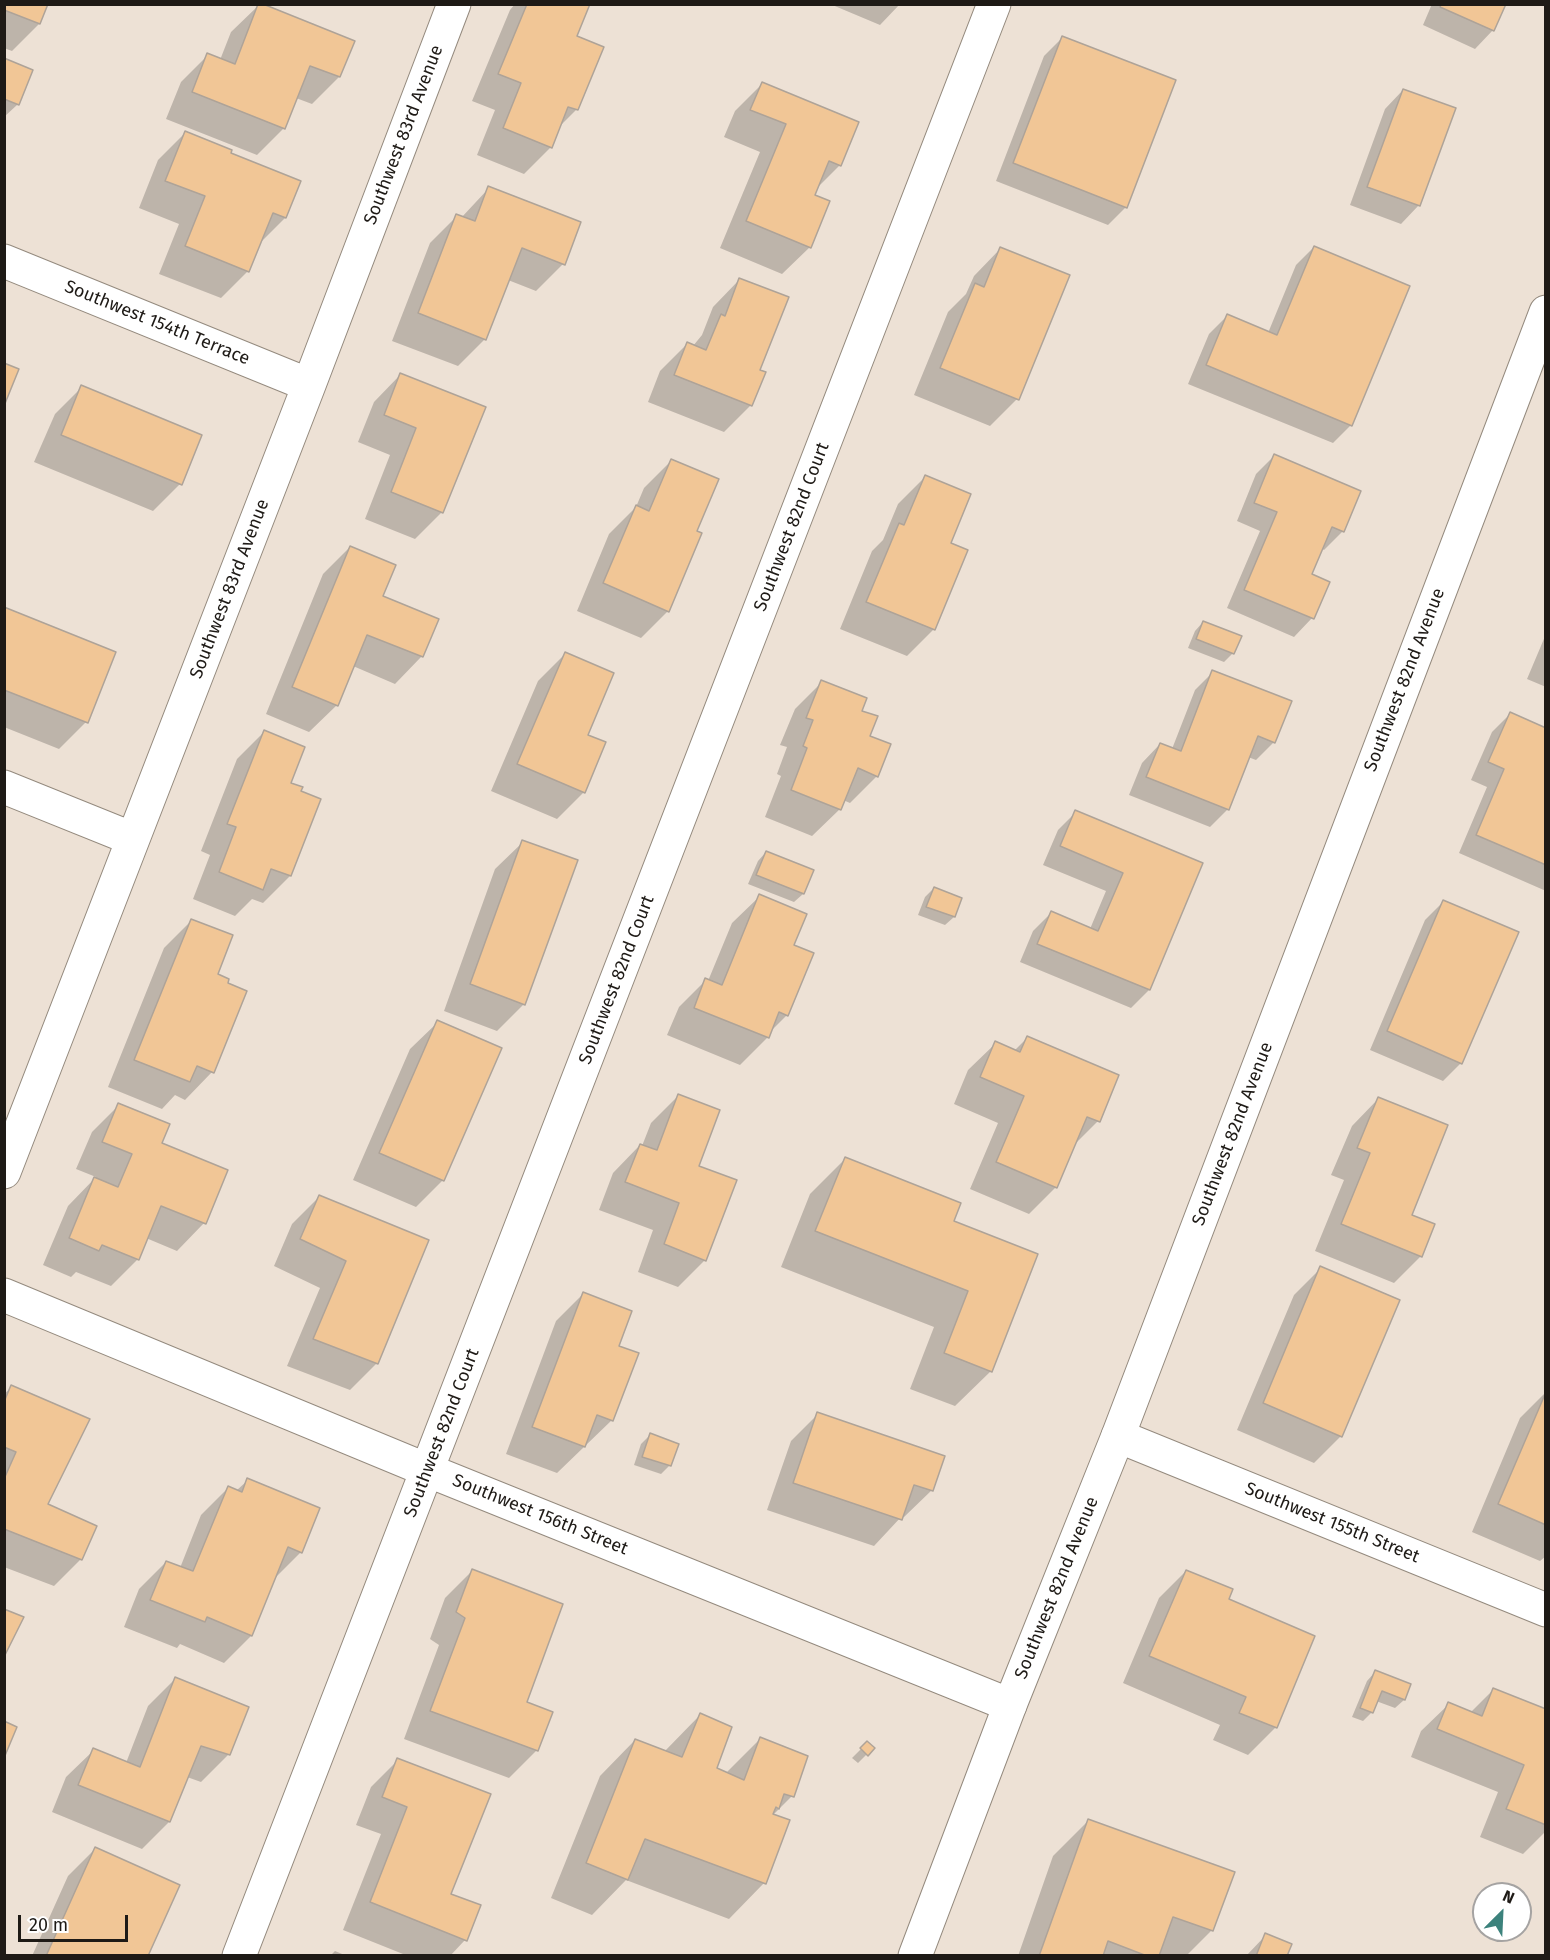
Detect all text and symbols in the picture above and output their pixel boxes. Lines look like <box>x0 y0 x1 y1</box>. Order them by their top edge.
street label: Southwest 83rd Avenue <box>360 42 448 228</box>
street label: Southwest 154th Terrace <box>61 276 253 370</box>
street label: Southwest 82nd Court <box>750 440 834 614</box>
street label: Southwest 83rd Avenue <box>186 496 274 682</box>
street label: Southwest 82nd Avenue <box>1360 585 1450 775</box>
street label: Southwest 82nd Court <box>575 893 659 1067</box>
street label: Southwest 82nd Avenue <box>1188 1039 1278 1229</box>
street label: Southwest 82nd Court <box>400 1346 484 1520</box>
street label: Southwest 156th Street <box>449 1470 631 1560</box>
street label: Southwest 155th Street <box>1241 1478 1423 1568</box>
street label: Southwest 82nd Avenue <box>1011 1494 1103 1682</box>
north arrow <box>1472 1882 1532 1942</box>
text: N <box>1500 1886 1517 1908</box>
scale bar <box>21 1903 130 1941</box>
text: 20 m <box>29 1914 68 1936</box>

